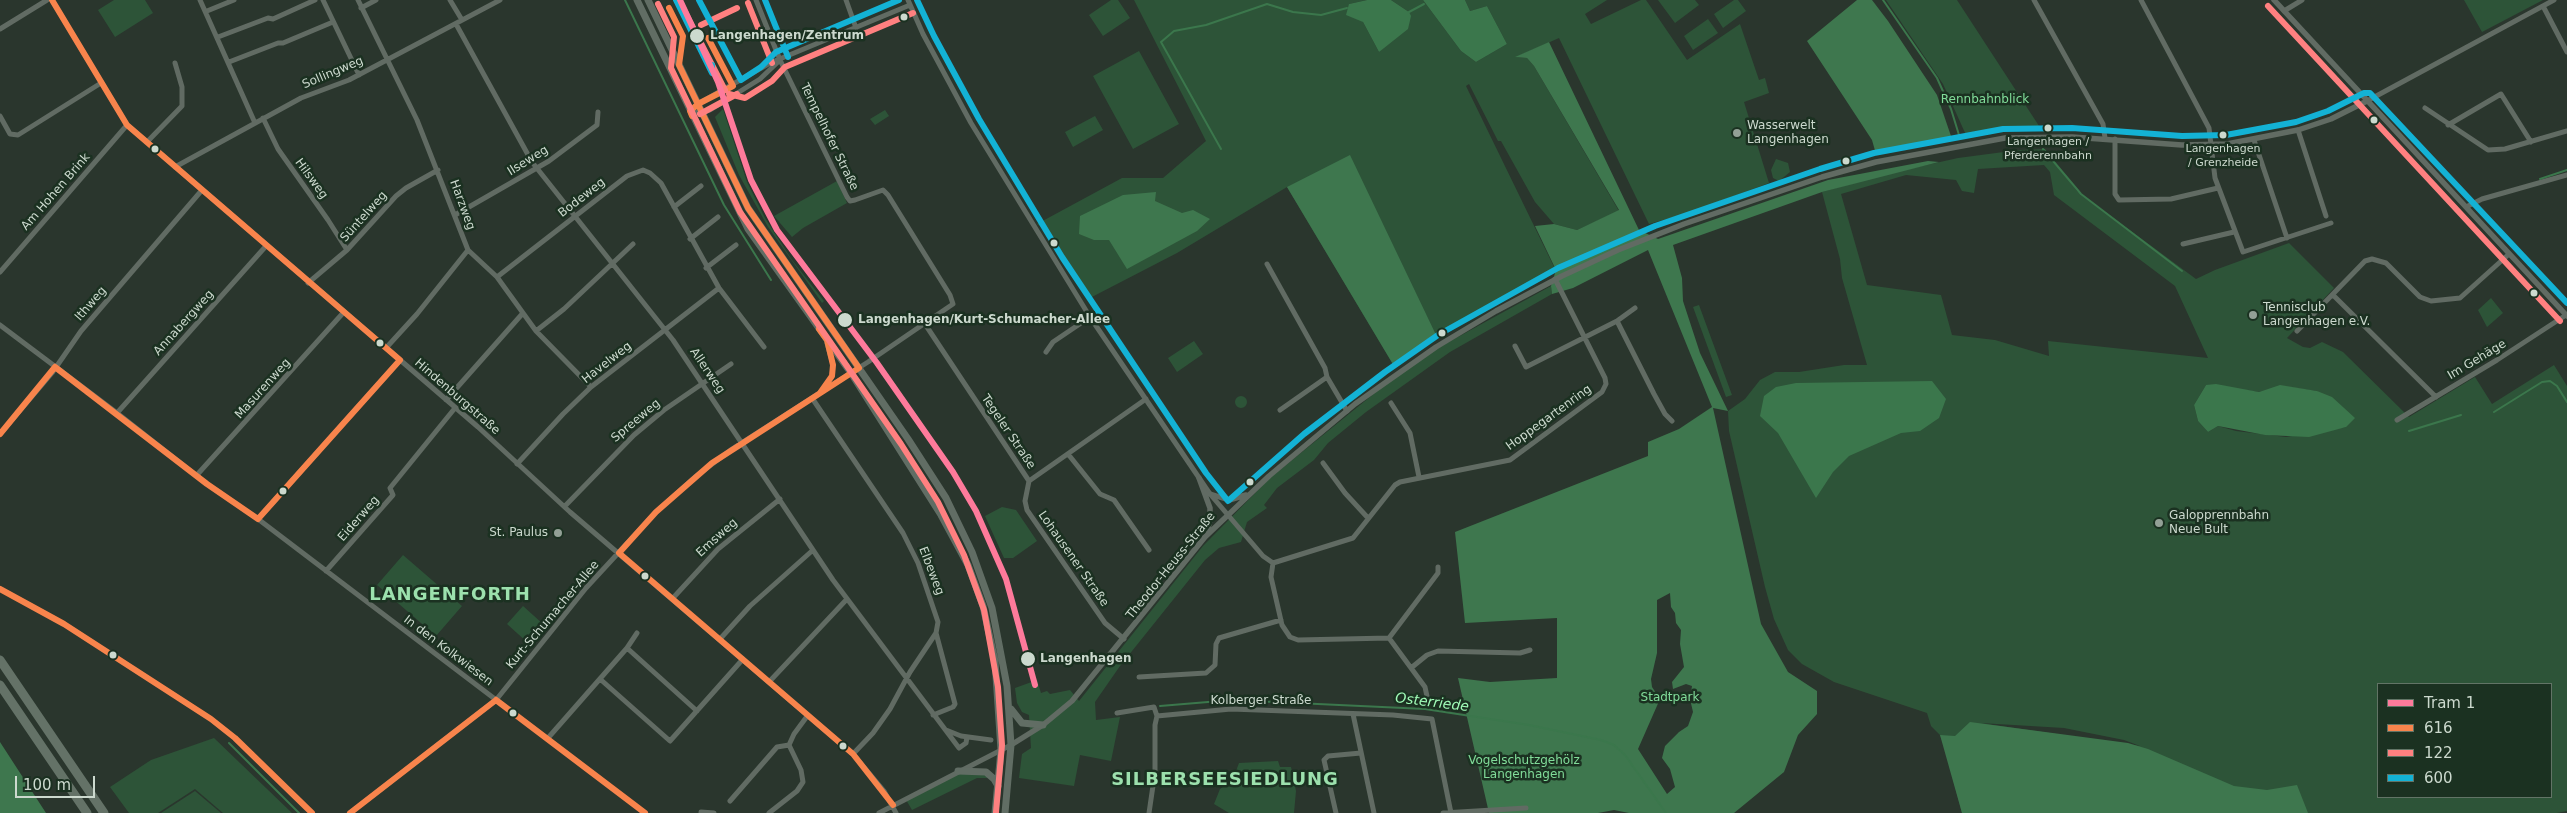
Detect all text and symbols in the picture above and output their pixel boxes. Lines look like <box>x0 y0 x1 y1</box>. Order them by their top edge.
unlabelled marker <box>899 12 909 22</box>
marker: Langenhagen/Zentrum <box>688 27 706 45</box>
place label: Langenhagen/Zentrum <box>710 29 864 43</box>
street label: Sollingweg <box>300 54 366 92</box>
street label: Tempelhofer Straße <box>797 81 861 193</box>
park label: Rennbahnblick <box>1941 93 2029 107</box>
unlabelled marker <box>2369 115 2379 125</box>
place label: Wasserwelt Langenhagen <box>1747 119 1829 147</box>
marker: Langenhagen / Pferderennbahn <box>2043 123 2053 133</box>
marker: Wasserwelt Langenhagen <box>1731 127 1743 139</box>
marker: Langenhagen / Grenzheide <box>2218 130 2228 140</box>
place label: Langenhagen / Pferderennbahn <box>2004 135 2092 161</box>
place label: Langenhagen / Grenzheide <box>2186 142 2260 168</box>
street label: Ilseweg <box>505 143 551 179</box>
unlabelled marker <box>150 144 160 154</box>
street label: Am Hohen Brink <box>19 150 93 234</box>
street label: Hilsweg <box>291 156 331 202</box>
unlabelled marker <box>1841 156 1851 166</box>
street label: Bodeweg <box>556 175 608 221</box>
street label: Harzweg <box>446 178 478 232</box>
street label: Süntelweg <box>338 189 390 245</box>
unlabelled marker <box>1049 238 1059 248</box>
street label: Ithweg <box>72 284 110 324</box>
street label: Annabergweg <box>151 287 217 359</box>
unlabelled marker <box>2529 288 2539 298</box>
place label: Tennisclub Langenhagen e.V. <box>2263 301 2370 329</box>
marker: Tennisclub Langenhagen e.V. <box>2247 309 2259 321</box>
marker: Langenhagen/Kurt-Schumacher-Allee <box>836 311 854 329</box>
place label: Langenhagen/Kurt-Schumacher-Allee <box>858 313 1110 327</box>
unlabelled marker <box>1437 328 1447 338</box>
street label: Im Gehäge <box>2445 337 2509 383</box>
unlabelled marker <box>375 338 385 348</box>
street label: Havelweg <box>579 339 635 387</box>
street label: Allerweg <box>686 345 728 397</box>
street label: Masurenweg <box>232 356 294 422</box>
street label: Hindenburgstraße <box>411 356 503 438</box>
street label: Hoppegartenring <box>1503 382 1595 454</box>
street label: Tegeler Straße <box>978 392 1038 472</box>
street label: Spreeweg <box>609 396 663 446</box>
unlabelled marker <box>1245 477 1255 487</box>
unlabelled marker <box>278 486 288 496</box>
street label: Eiderweg <box>335 493 383 545</box>
street label: Lohausener Straße <box>1035 508 1111 610</box>
place label: Galopprennbahn Neue Bult <box>2169 509 2269 537</box>
street label: Theodor-Heuss-Straße <box>1123 510 1219 622</box>
street label: Emsweg <box>693 516 741 560</box>
marker: Galopprennbahn Neue Bult <box>2153 517 2165 529</box>
place label: St. Paulus <box>489 526 548 540</box>
marker: St. Paulus <box>552 527 564 539</box>
street label: Elbeweg <box>915 545 947 597</box>
street label: Kurt-Schumacher-Allee <box>504 558 602 672</box>
unlabelled marker <box>640 571 650 581</box>
district label: LANGENFORTH <box>368 584 532 606</box>
street label: In den Kolkwiesen <box>401 613 495 689</box>
unlabelled marker <box>108 650 118 660</box>
marker: Langenhagen <box>1019 650 1037 668</box>
place label: Langenhagen <box>1040 652 1131 666</box>
legend <box>2377 683 2552 798</box>
water label: Osterriede <box>1394 690 1470 716</box>
park label: Stadtpark <box>1641 691 1699 705</box>
street label: Kolberger Straße <box>1211 694 1311 708</box>
text: Tram 1 <box>2424 694 2475 712</box>
unlabelled marker <box>508 708 518 718</box>
text: 616 <box>2424 719 2453 737</box>
unlabelled marker <box>838 741 848 751</box>
text: 122 <box>2424 744 2453 762</box>
park label: Vogelschutzgehölz Langenhagen <box>1468 754 1580 782</box>
scale bar <box>18 766 98 798</box>
district label: SILBERSEESIEDLUNG <box>1109 769 1341 791</box>
text: 600 <box>2424 769 2453 787</box>
text: 100 m <box>23 776 71 794</box>

